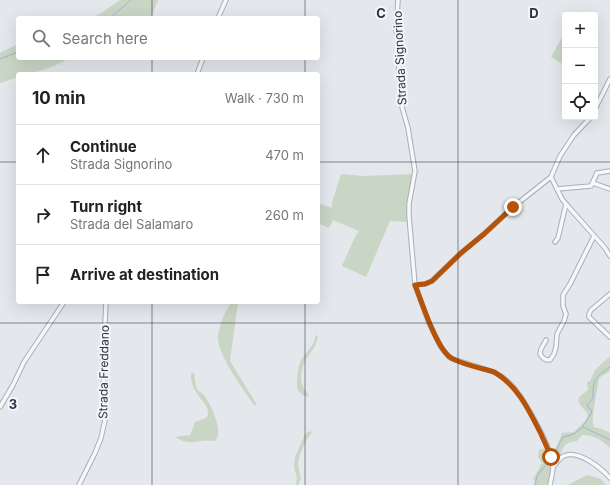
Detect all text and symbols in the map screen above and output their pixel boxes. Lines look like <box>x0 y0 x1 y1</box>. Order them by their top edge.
text: C <box>376 5 386 21</box>
text: D <box>529 5 539 21</box>
street label: Strada Signorino <box>390 10 409 106</box>
map controls <box>562 12 598 120</box>
button: + <box>562 12 598 48</box>
search box <box>16 16 320 60</box>
icon: search <box>30 27 52 49</box>
text: Search here <box>62 29 148 48</box>
button: − <box>562 48 598 84</box>
button: locate <box>562 84 598 120</box>
text: 10 min <box>32 88 86 108</box>
text: Walk · 730 m <box>225 90 304 106</box>
text: Continue <box>70 137 137 156</box>
icon: ahead <box>32 144 54 166</box>
text: 470 m <box>265 147 304 163</box>
text: Strada Signorino <box>70 156 172 172</box>
text: Turn right <box>70 197 142 216</box>
route end <box>504 198 522 216</box>
icon: right <box>32 204 54 226</box>
text: 260 m <box>265 207 304 223</box>
text: Strada del Salamaro <box>70 216 193 232</box>
icon: arrive <box>32 264 54 286</box>
text: Arrive at destination <box>70 265 219 284</box>
street label: Strada Freddano <box>95 325 112 419</box>
text: 3 <box>9 396 17 412</box>
route start <box>542 448 560 466</box>

